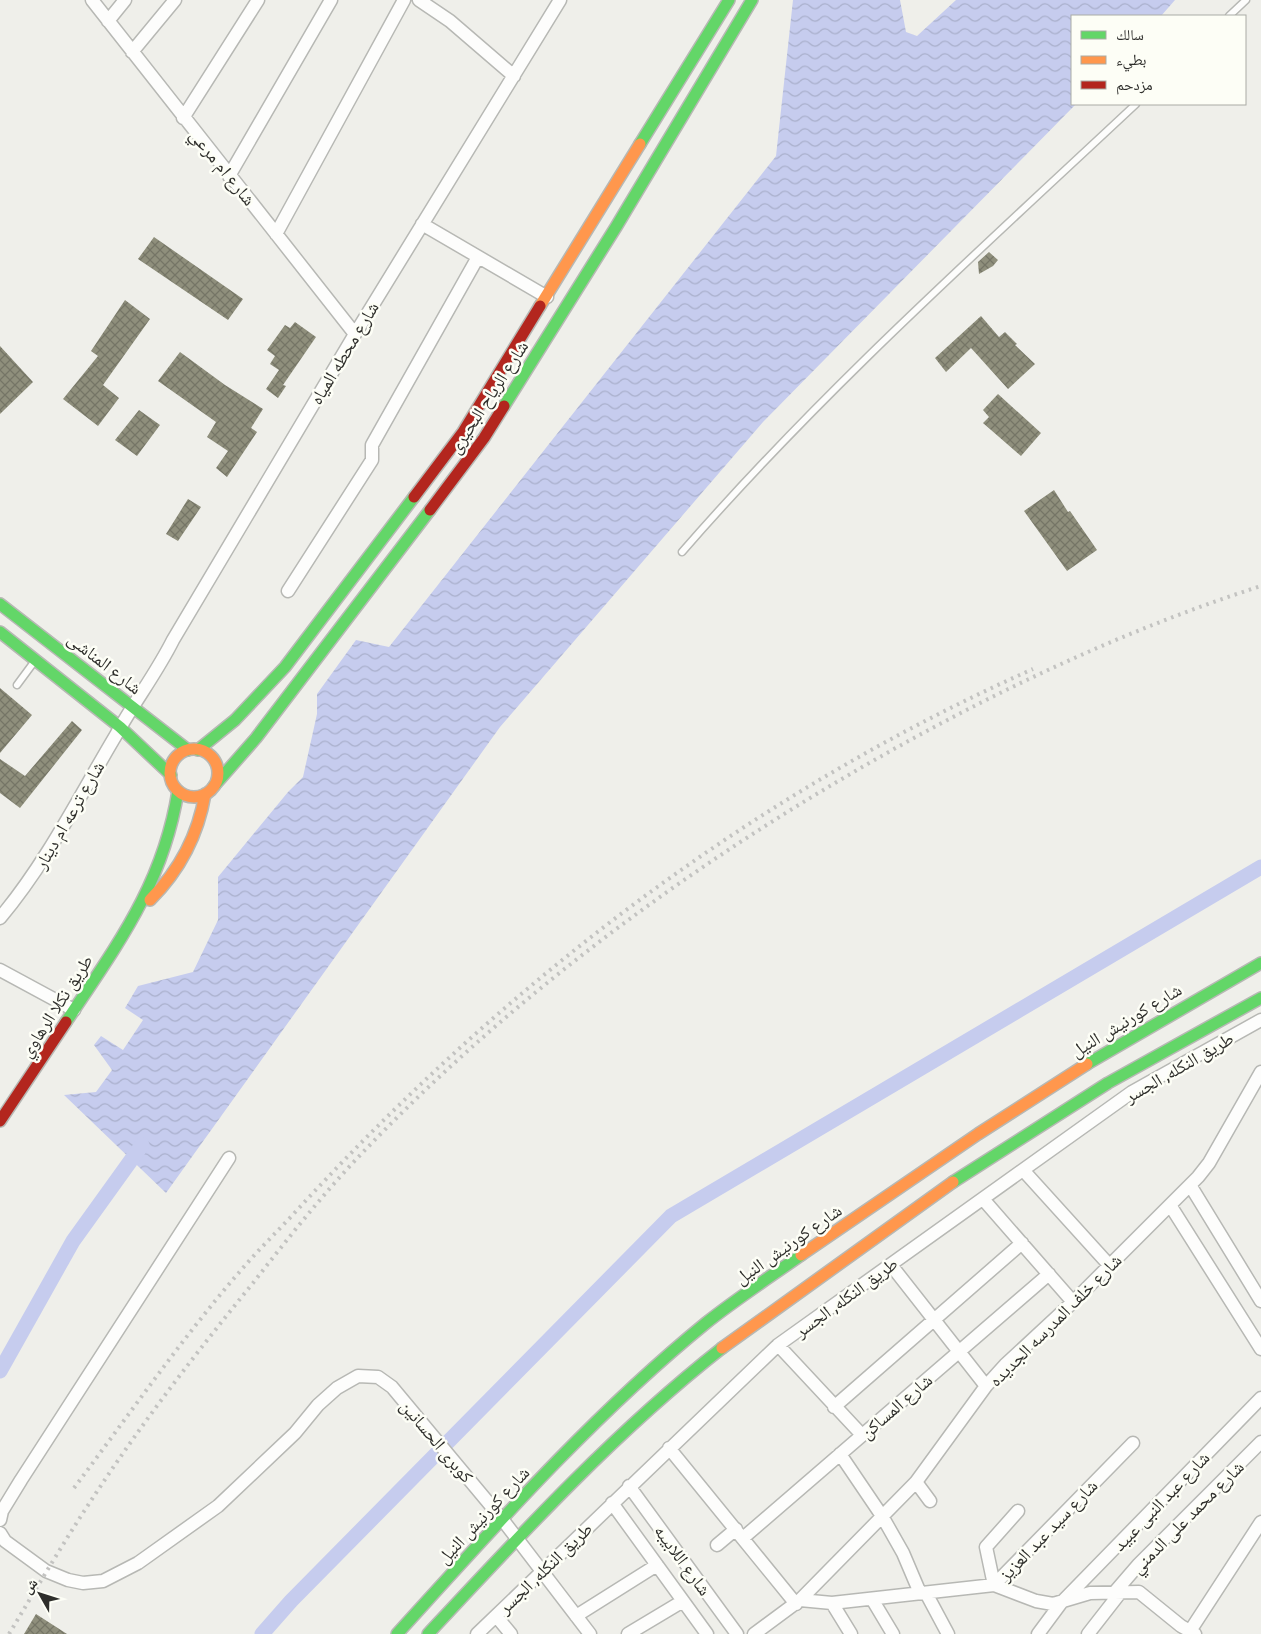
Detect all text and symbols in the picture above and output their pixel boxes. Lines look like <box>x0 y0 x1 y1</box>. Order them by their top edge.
legend <box>1071 15 1246 105</box>
text: سالك <box>1116 26 1144 44</box>
text: بطيء <box>1116 51 1146 72</box>
text: مزدحم <box>1116 76 1153 95</box>
street label: شارع ام مرعي <box>182 124 260 212</box>
street label: شارع محطه المياه <box>305 298 384 409</box>
street label: شارع الرياح البحيرى <box>444 337 534 458</box>
street label: شارع المناشى <box>63 628 146 699</box>
street label: شارع ترعه ام دينار <box>29 757 110 874</box>
street label: طريق نكلا الرهاوي <box>15 951 101 1064</box>
street label: شارع كورنيش النيل <box>1067 979 1186 1062</box>
street label: طريق النكله, الجسر <box>1120 1027 1238 1108</box>
street label: شارع كورنيش النيل <box>731 1199 846 1289</box>
street label: شارع خلف المدرسه الجديده <box>984 1249 1126 1391</box>
street label: طريق النكله, الجسر <box>790 1253 902 1343</box>
street label: شارع المساكن <box>856 1369 937 1444</box>
street label: كوبرى الحسانين <box>395 1395 478 1488</box>
street label: شارع عبد النبى عبيد <box>1108 1447 1214 1556</box>
street label: شارع محمد على الدمني <box>1126 1456 1251 1581</box>
street label: شارع كورنيش النيل <box>433 1462 534 1569</box>
street label: شارع سيد عبد العزيز <box>994 1475 1102 1586</box>
street label: طريق النكله, الجسر <box>493 1518 597 1619</box>
street label: شارع اللابيبه <box>650 1521 716 1600</box>
north arrow <box>15 1569 65 1619</box>
text: ش <box>19 1575 42 1597</box>

